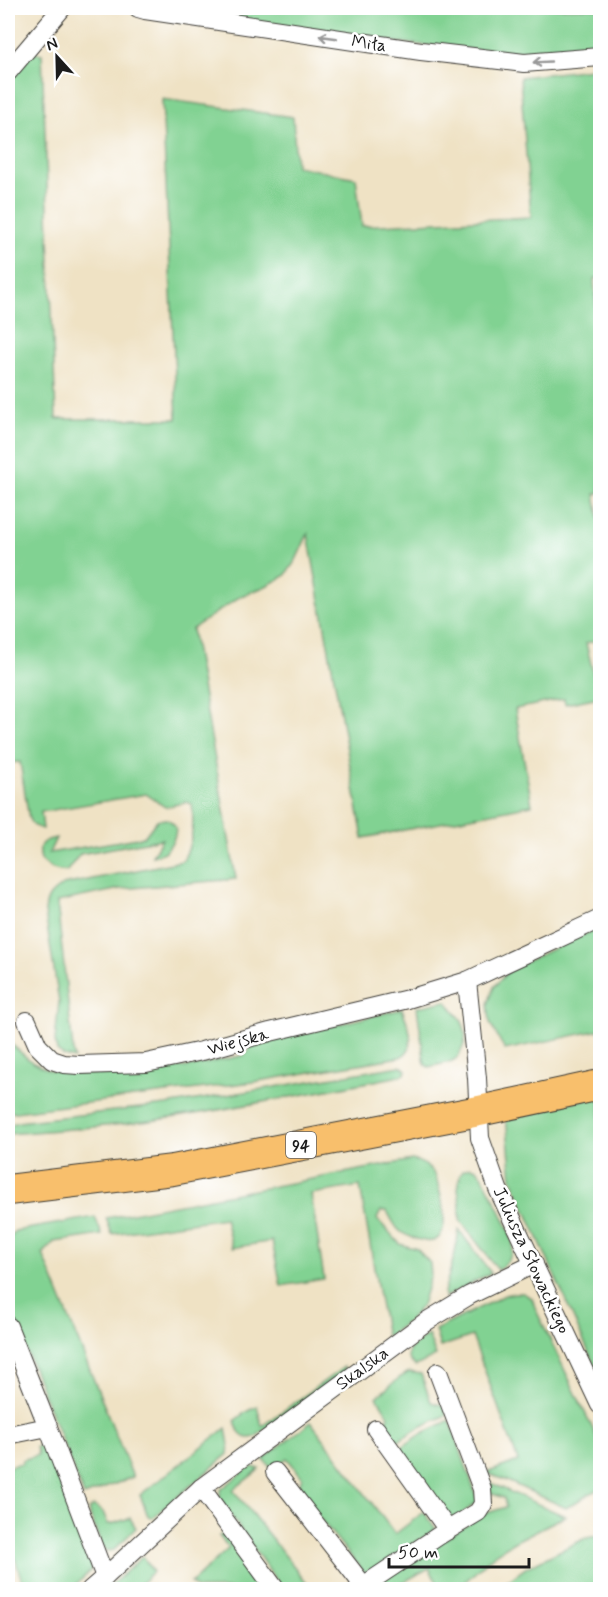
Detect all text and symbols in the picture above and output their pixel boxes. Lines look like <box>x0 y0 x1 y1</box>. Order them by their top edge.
north arrow <box>27 27 87 87</box>
street label: Miła <box>350 30 388 58</box>
one-way arrow <box>318 32 338 43</box>
text: N <box>43 33 61 56</box>
one-way arrow <box>533 56 553 67</box>
street label: Wiejska <box>205 1022 272 1062</box>
road number: 94 <box>286 1132 316 1158</box>
street label: Juliusza Słowackiego <box>487 1183 576 1338</box>
street label: Skalska <box>331 1342 394 1396</box>
scale bar <box>389 1531 528 1569</box>
text: 50 m <box>398 1541 438 1565</box>

